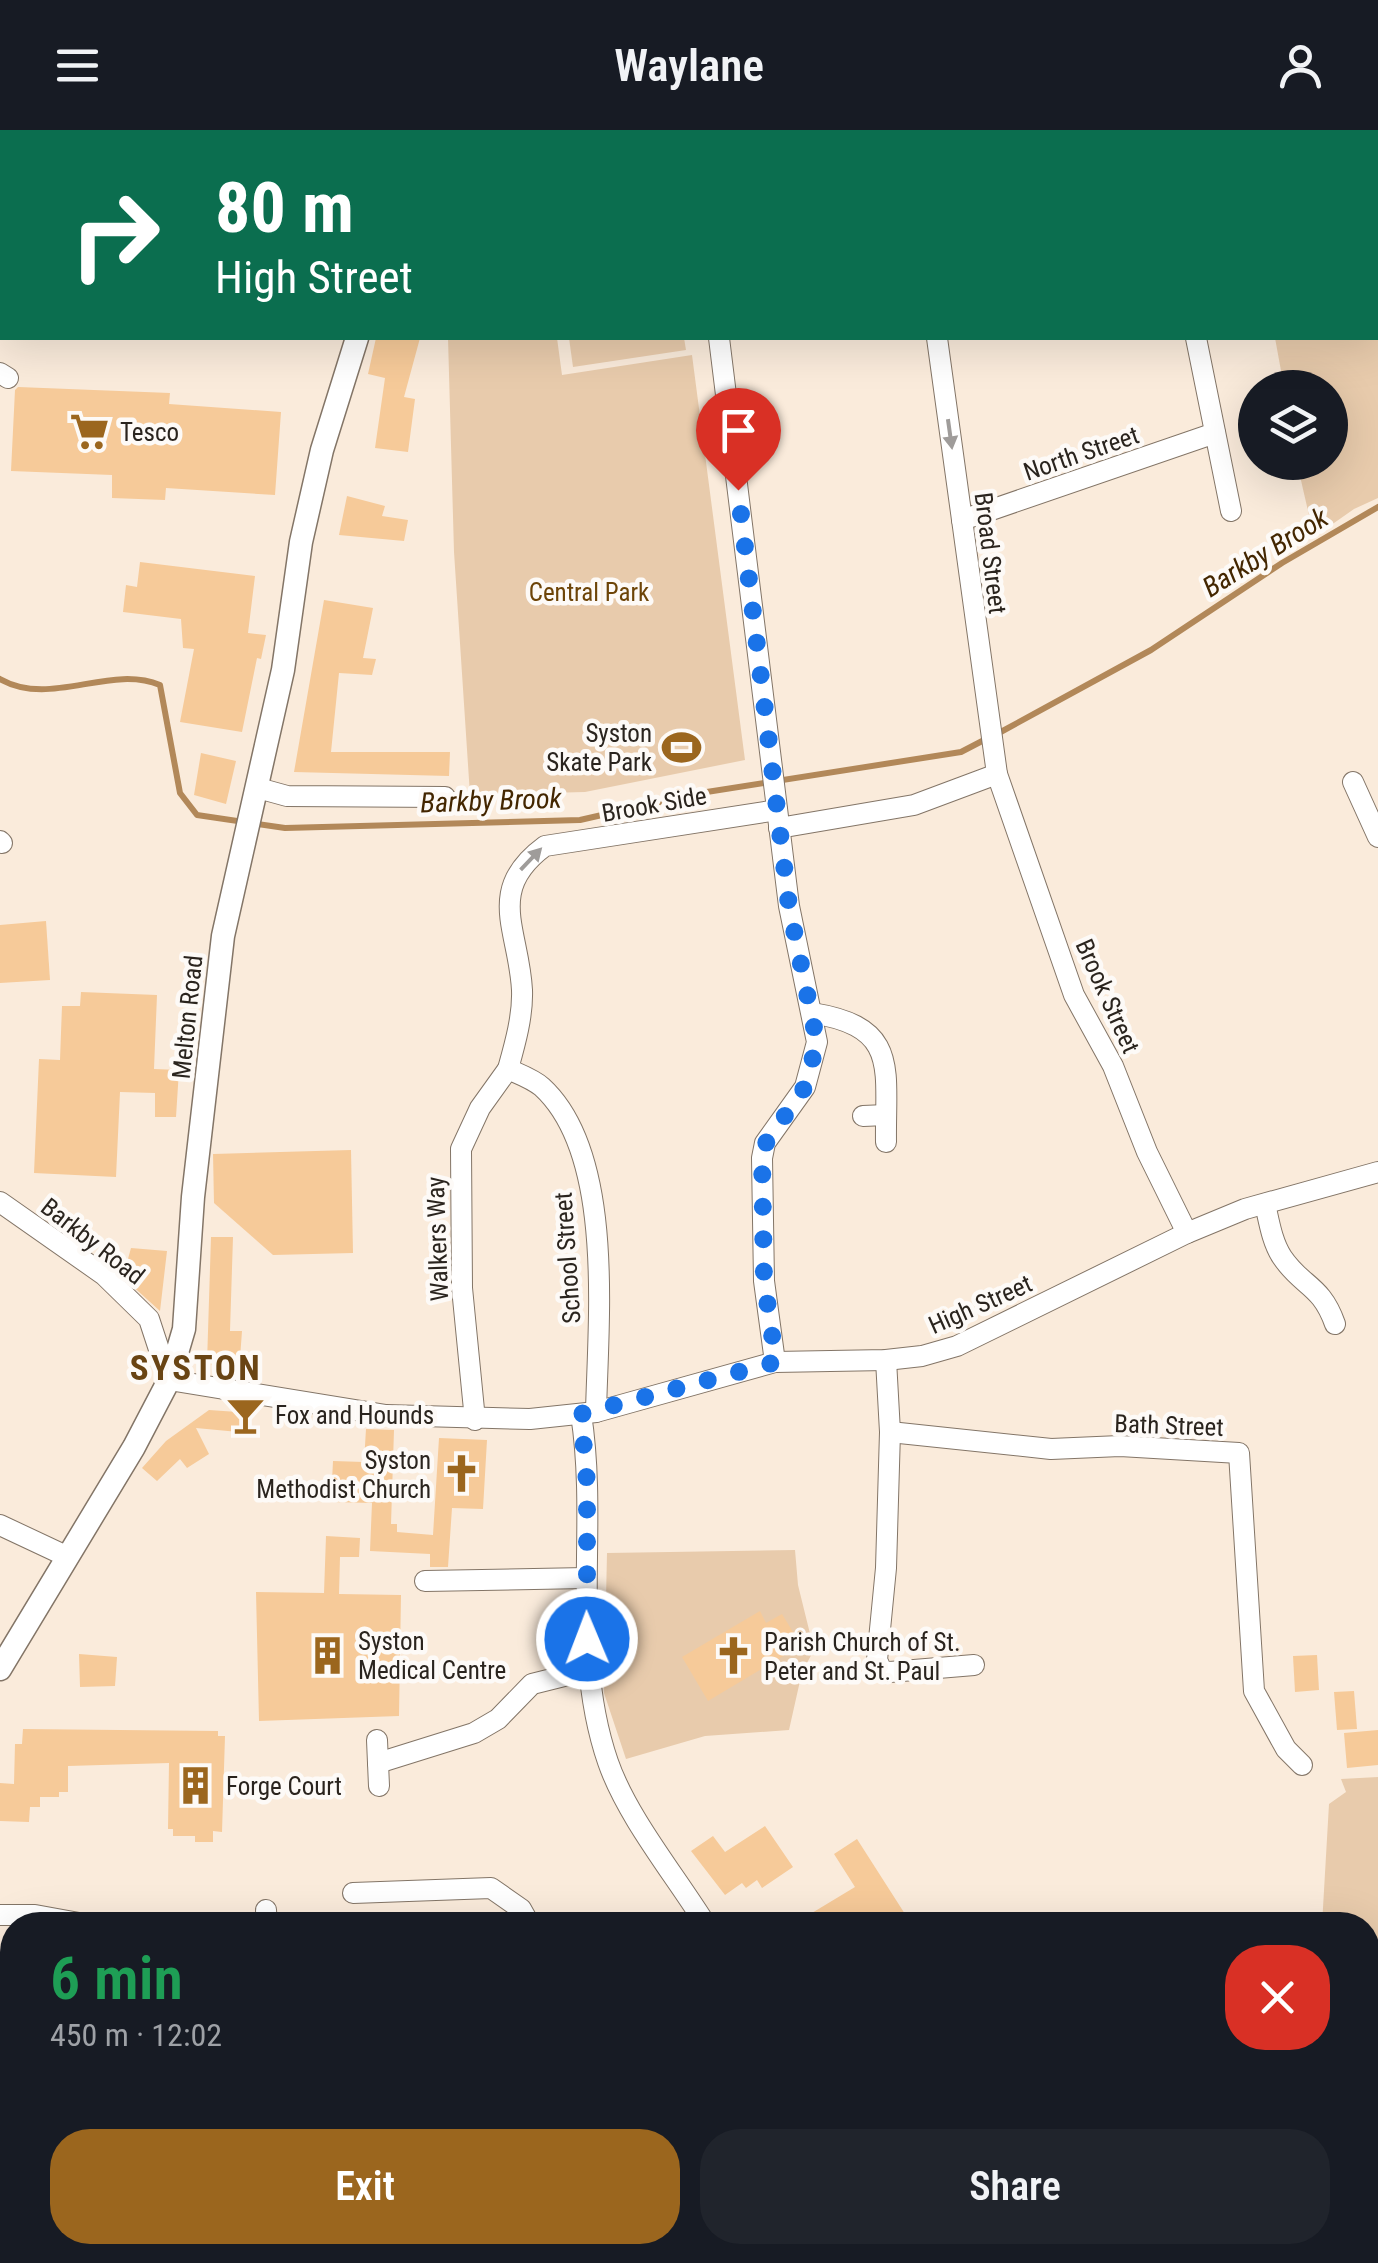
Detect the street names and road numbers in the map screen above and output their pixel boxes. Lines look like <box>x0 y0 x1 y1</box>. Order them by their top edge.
street label: North Street <box>1020 420 1143 487</box>
street label: Broad Street <box>969 491 1012 616</box>
street label: Brook Side <box>599 781 709 828</box>
street label: Brook Street <box>1070 935 1146 1058</box>
street label: Melton Road <box>167 954 208 1080</box>
street label: Walkers Way <box>421 1176 454 1302</box>
street label: School Street <box>548 1191 587 1325</box>
street label: Barkby Road <box>35 1192 150 1291</box>
street label: High Street <box>924 1269 1036 1340</box>
street label: Bath Street <box>1114 1409 1224 1442</box>

